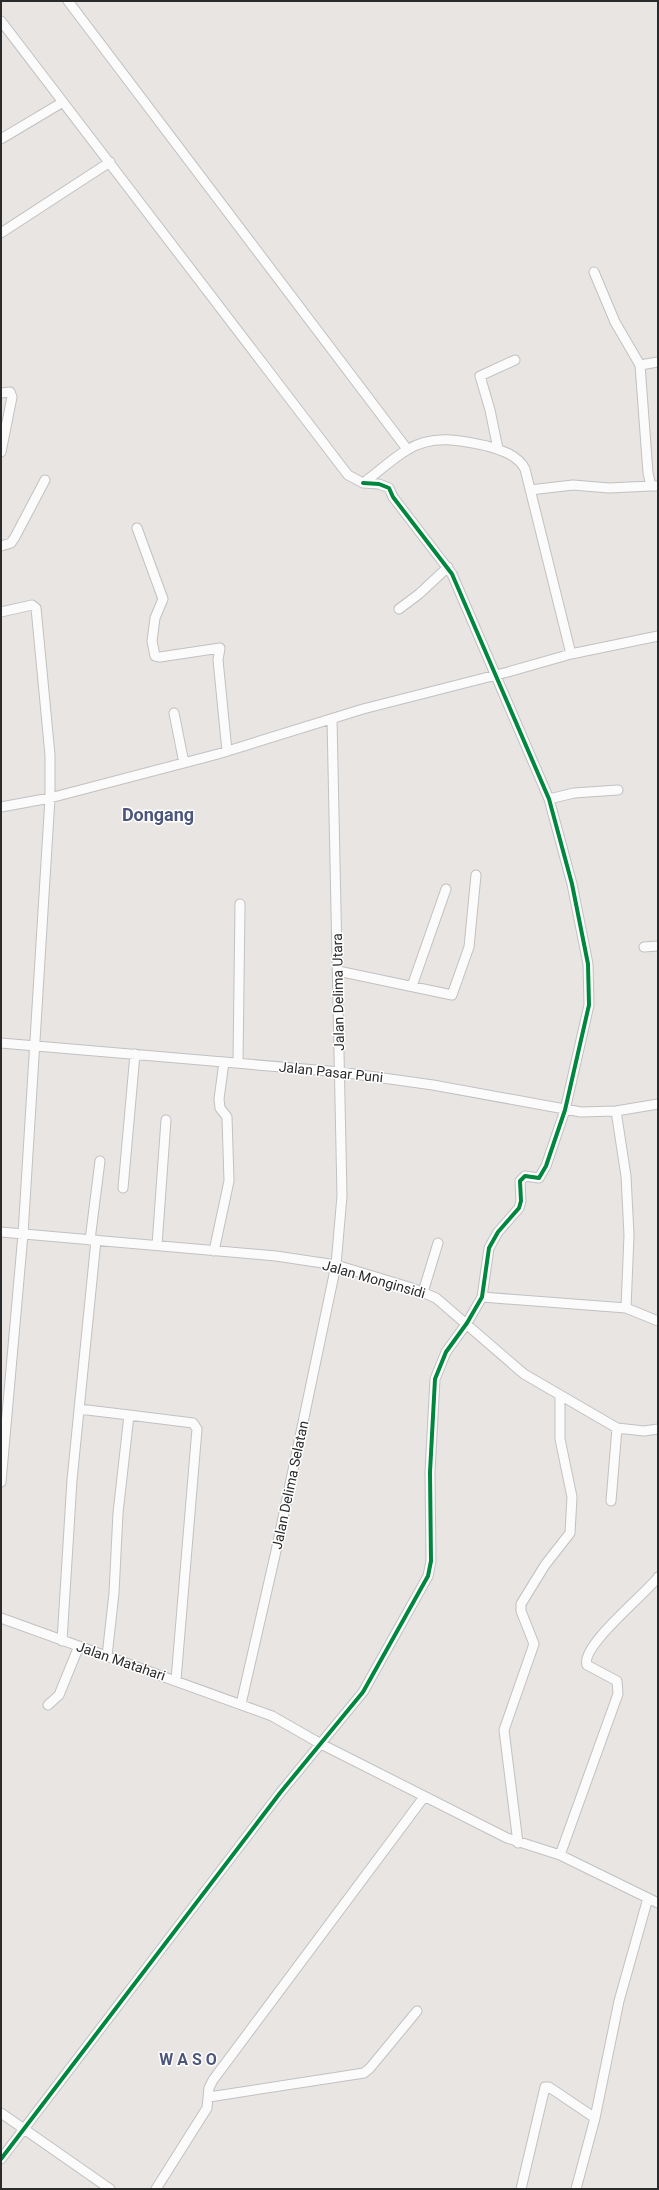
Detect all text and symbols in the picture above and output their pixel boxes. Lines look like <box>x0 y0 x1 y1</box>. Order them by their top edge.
district label: Dongang <box>122 804 194 825</box>
street label: Jalan Delima Utara <box>329 933 347 1051</box>
street label: Jalan Pasar Puni <box>278 1059 384 1085</box>
street label: Jalan Monginsidi <box>321 1257 427 1301</box>
street label: Jalan Delima Selatan <box>269 1419 311 1551</box>
street label: Jalan Matahari <box>74 1638 168 1684</box>
district label: W A S O <box>159 2050 217 2069</box>

